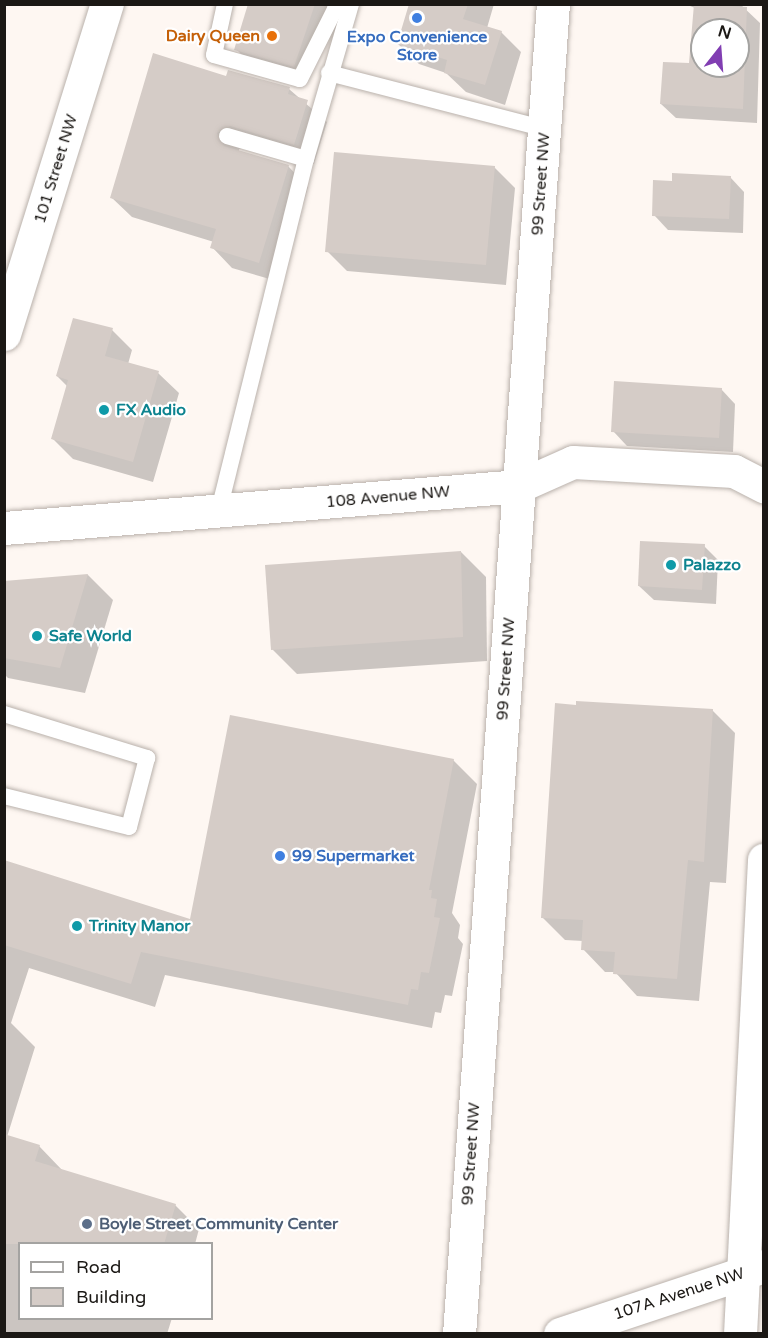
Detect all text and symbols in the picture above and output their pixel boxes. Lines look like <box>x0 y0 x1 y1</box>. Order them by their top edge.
marker: Expo Convenience Store <box>410 11 424 25</box>
north arrow <box>690 18 750 78</box>
text: N <box>716 21 734 44</box>
place label: Dairy Queen <box>166 26 260 46</box>
place label: Expo Convenience Store <box>347 27 487 65</box>
marker: Dairy Queen <box>265 29 279 43</box>
street label: 101 Street NW <box>30 112 82 226</box>
street label: 99 Street NW <box>528 132 554 236</box>
place label: FX Audio <box>116 400 186 420</box>
marker: FX Audio <box>97 403 111 417</box>
street label: 108 Avenue NW <box>325 482 451 512</box>
place label: Palazzo <box>683 555 741 575</box>
marker: Palazzo <box>664 558 678 572</box>
street label: 99 Street NW <box>493 617 519 721</box>
place label: Safe World <box>49 626 132 646</box>
marker: Safe World <box>30 629 44 643</box>
place label: 99 Supermarket <box>292 846 415 866</box>
marker: 99 Supermarket <box>273 849 287 863</box>
place label: Trinity Manor <box>89 916 190 936</box>
marker: Trinity Manor <box>70 919 84 933</box>
street label: 99 Street NW <box>458 1102 484 1206</box>
place label: Boyle Street Community Center <box>99 1214 338 1234</box>
marker: Boyle Street Community Center <box>80 1217 94 1231</box>
legend <box>18 1242 213 1320</box>
text: Road <box>76 1256 121 1278</box>
street label: 107A Avenue NW <box>611 1264 747 1324</box>
text: Building <box>76 1286 146 1308</box>

